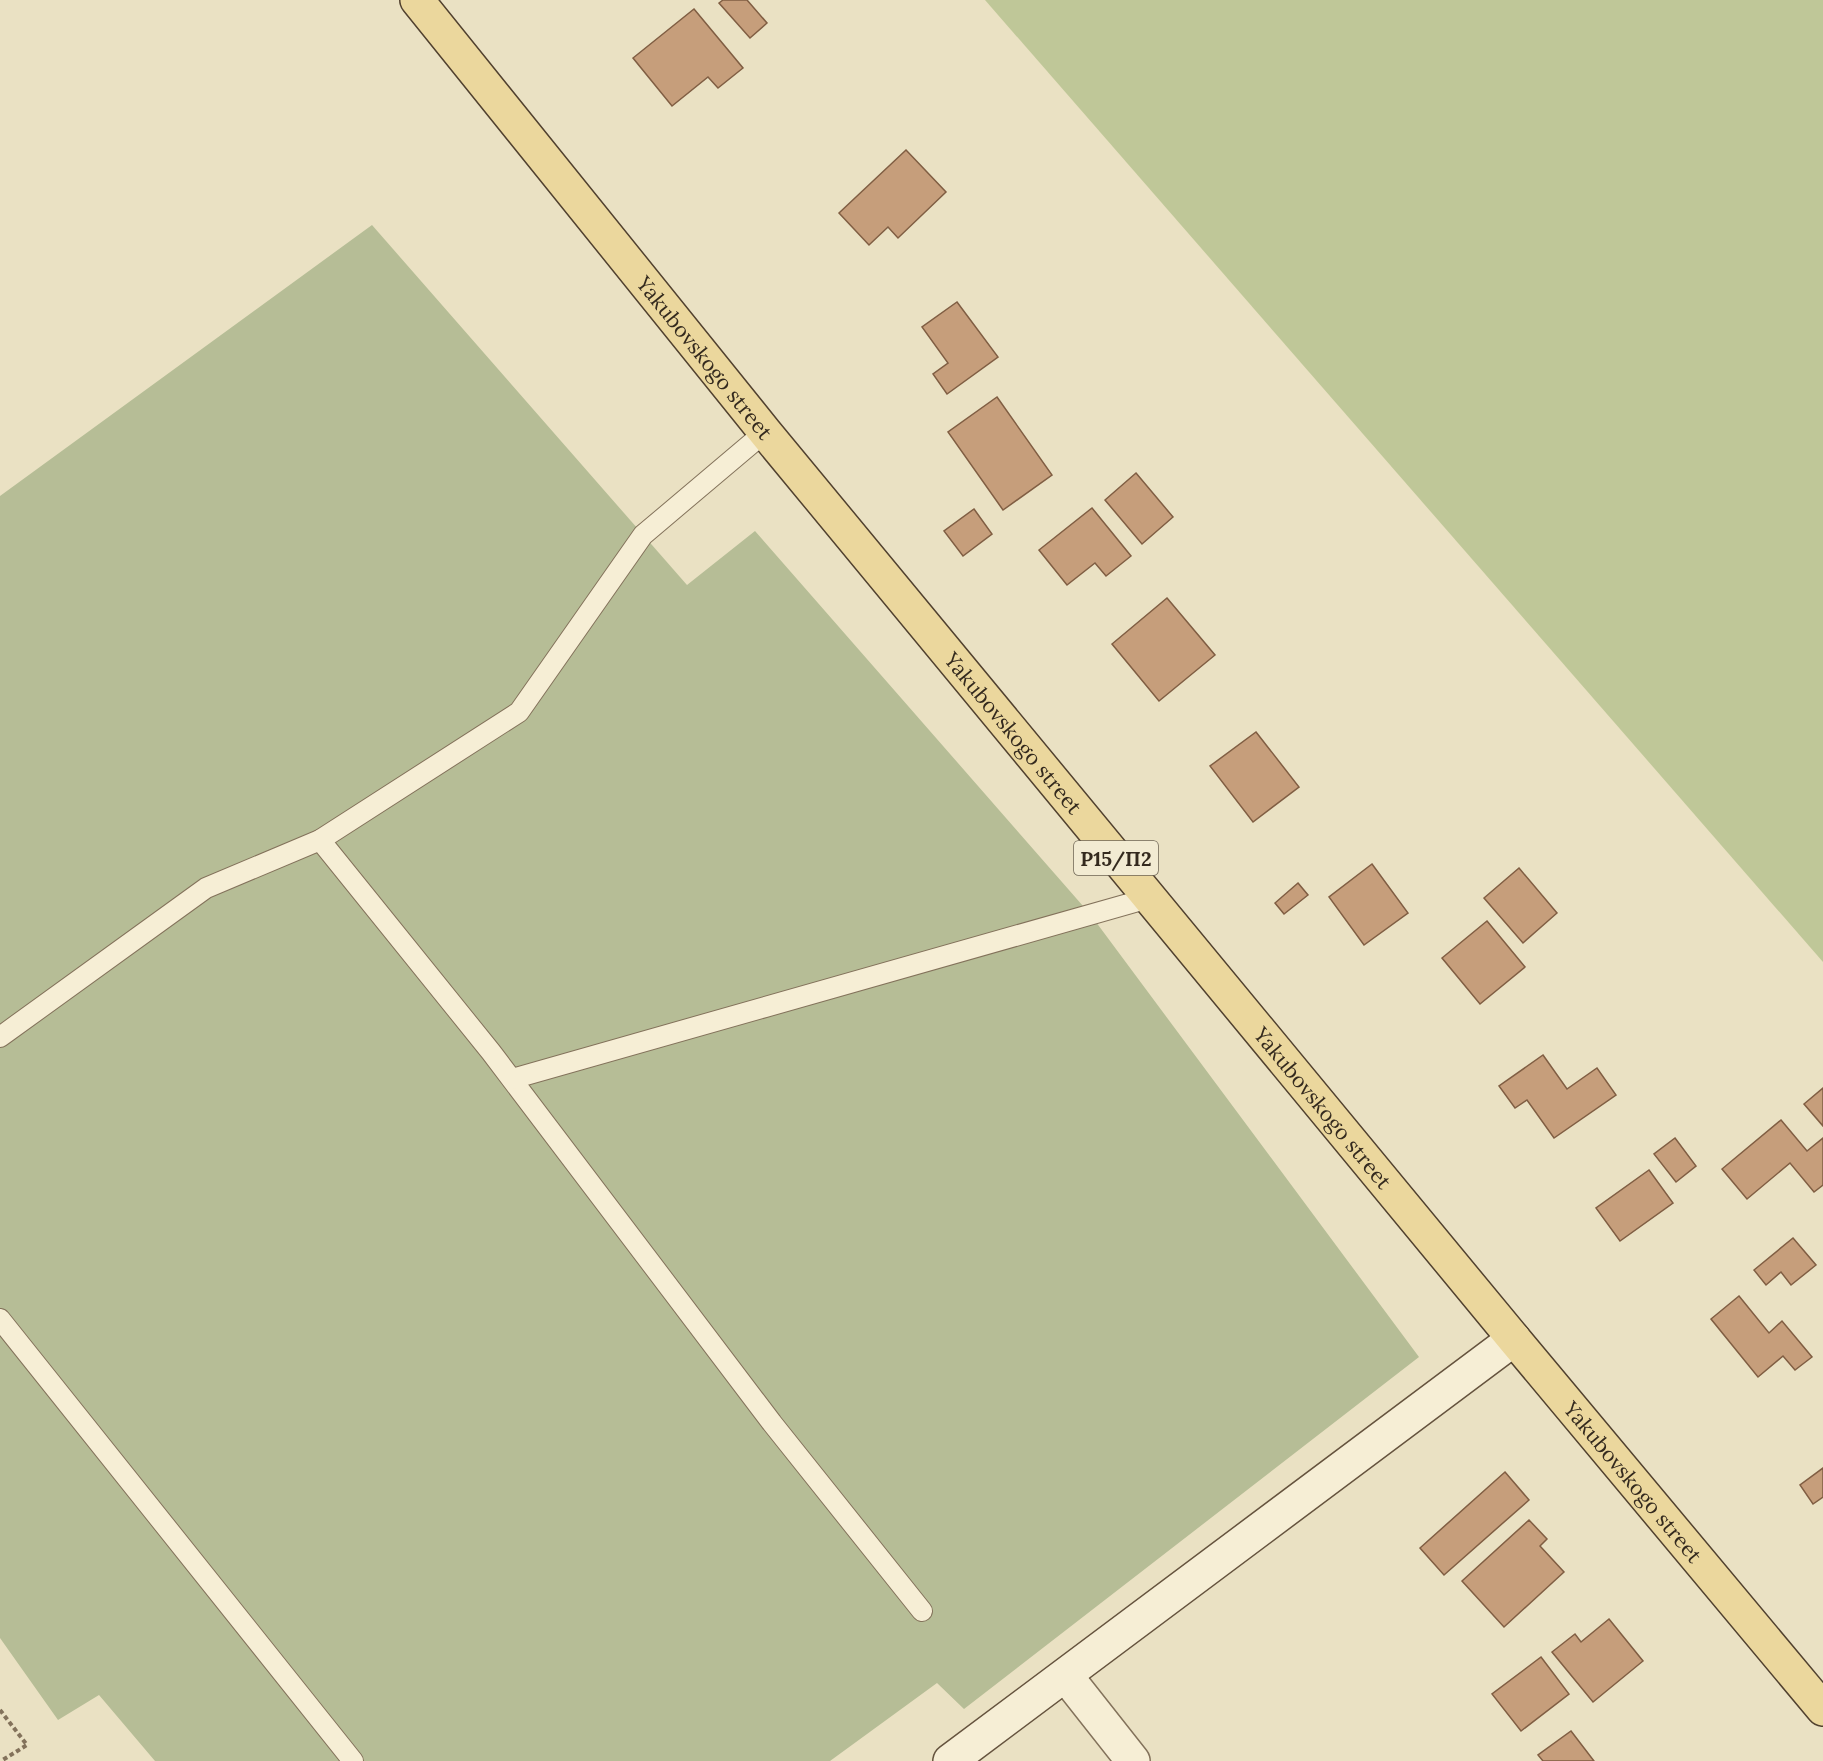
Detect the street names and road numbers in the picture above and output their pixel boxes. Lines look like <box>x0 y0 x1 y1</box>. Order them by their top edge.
street label: Yakubovskogo street <box>630 270 779 445</box>
street label: Yakubovskogo street <box>938 646 1089 820</box>
road number: Р15/П2 <box>1074 841 1158 875</box>
street label: Yakubovskogo street <box>1248 1020 1398 1195</box>
street label: Yakubovskogo street <box>1557 1395 1709 1569</box>

